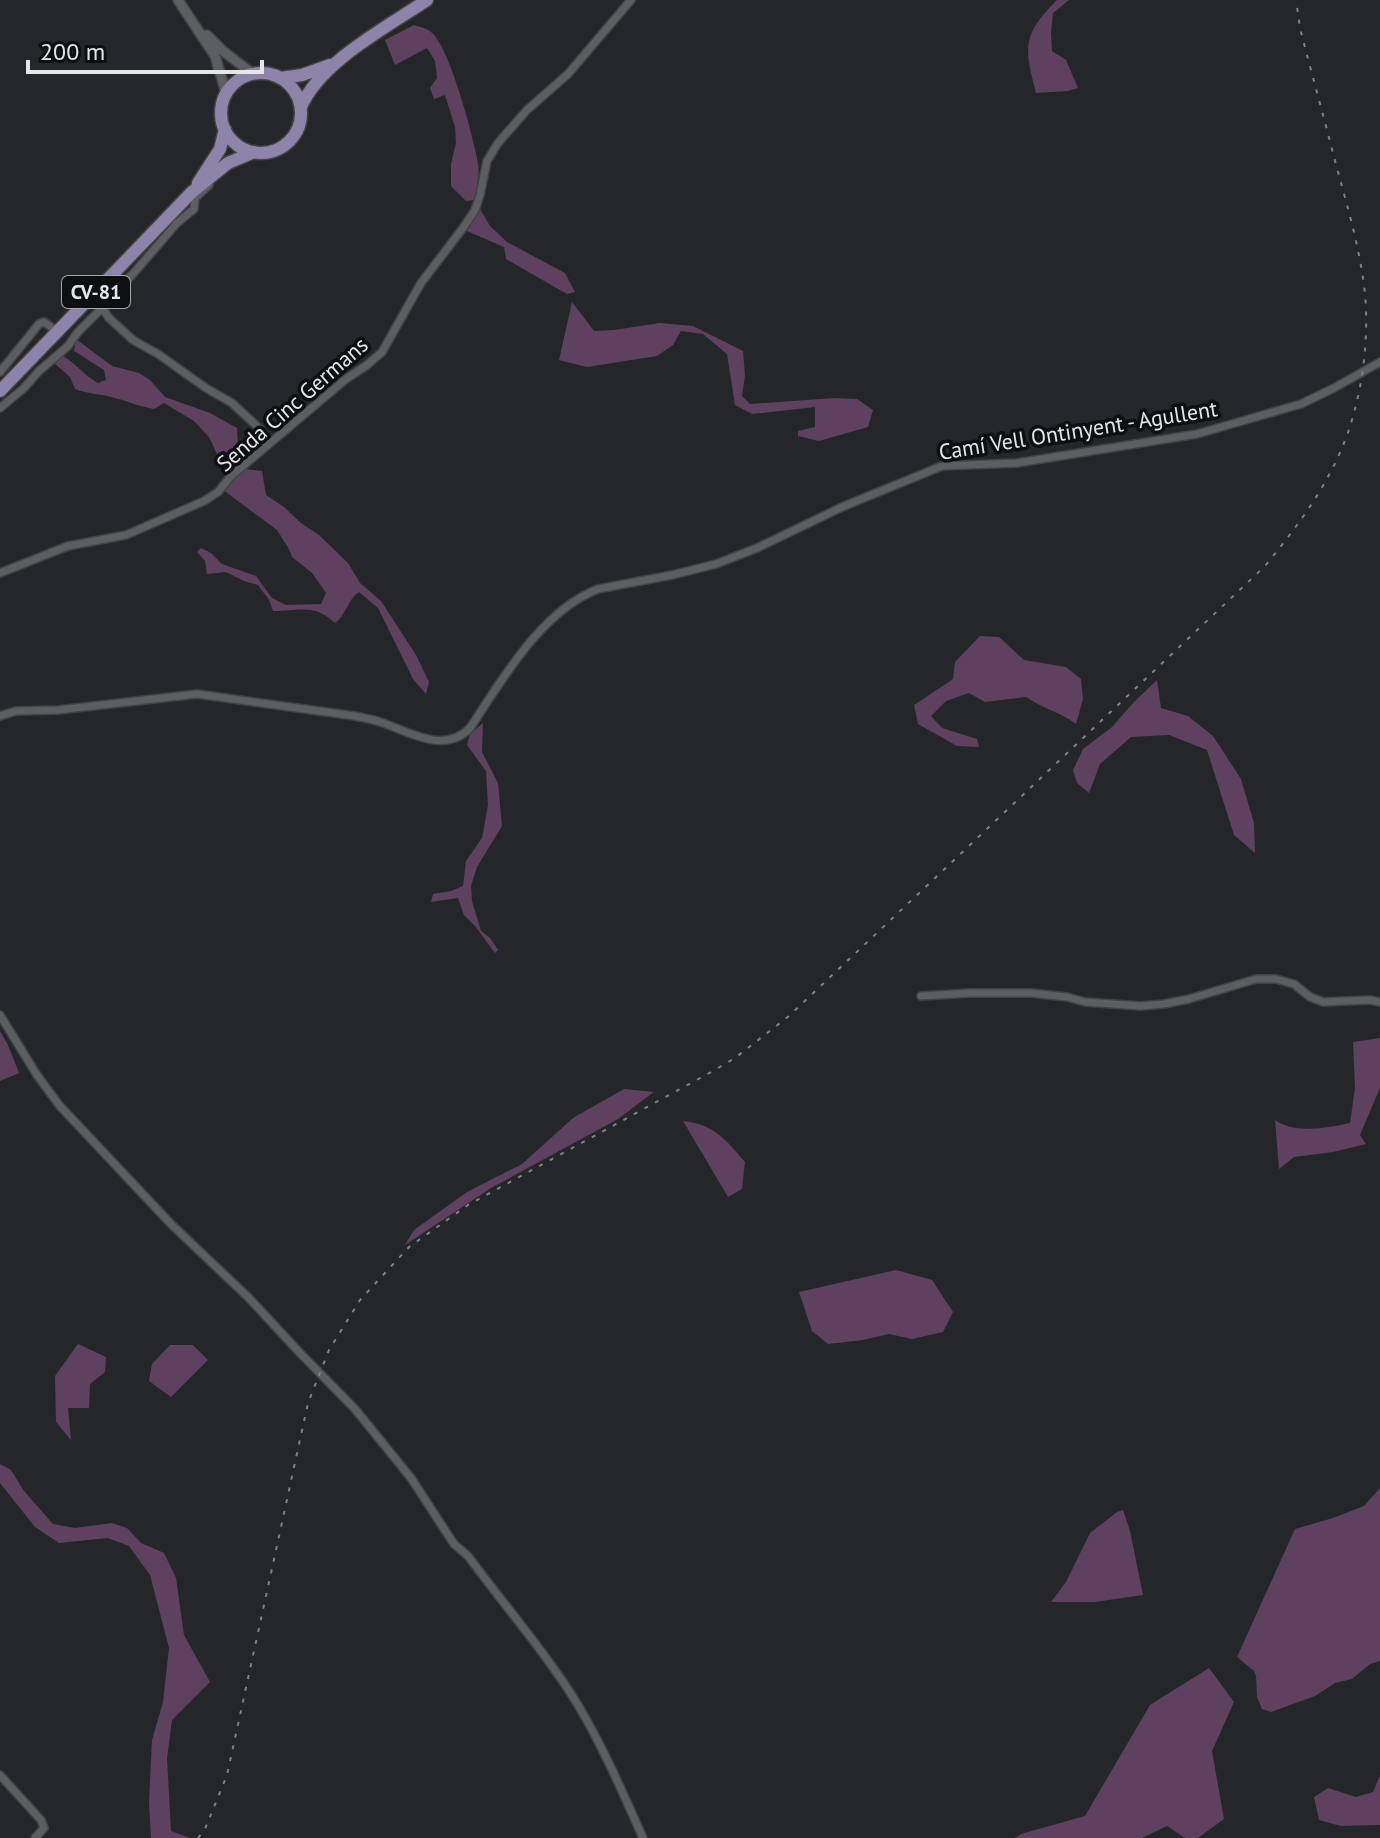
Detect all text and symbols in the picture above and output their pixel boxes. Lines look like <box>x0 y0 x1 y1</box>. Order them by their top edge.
scale bar <box>28 24 262 74</box>
text: 200 m <box>40 36 105 67</box>
road number: CV-81 <box>62 276 130 308</box>
street label: Senda Cinc Germans <box>211 331 373 477</box>
street label: Camí Vell Ontinyent - Agullent <box>937 394 1220 466</box>

